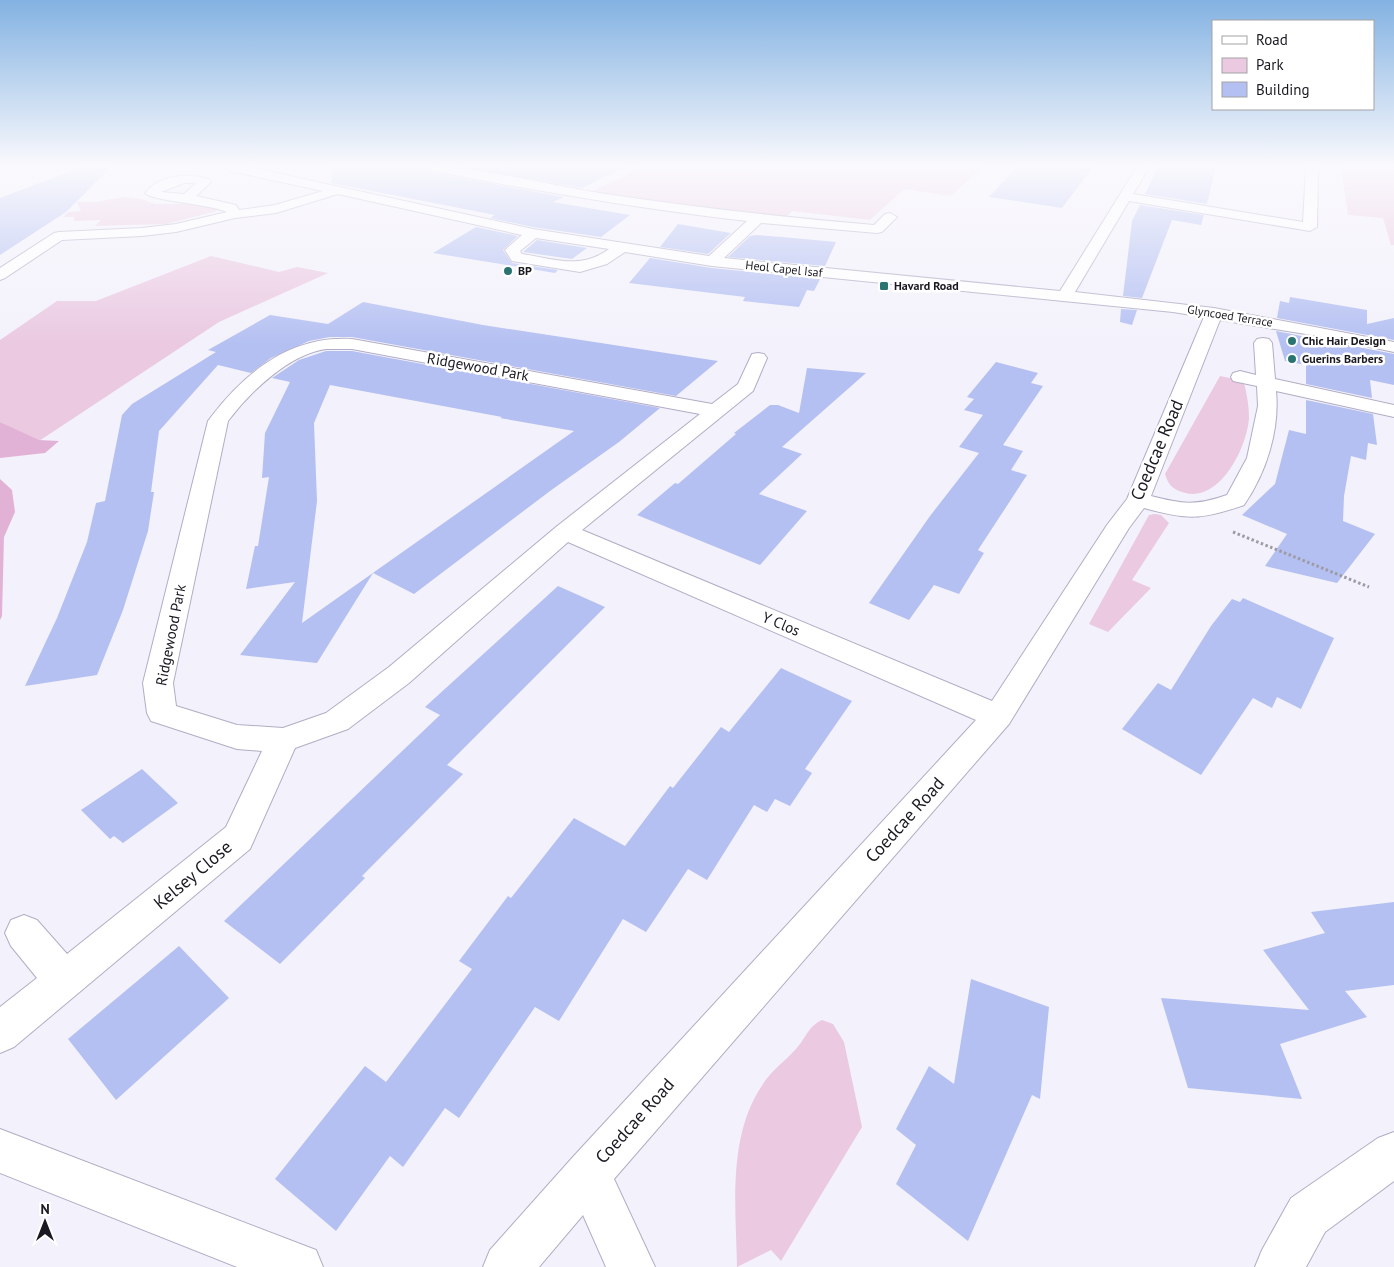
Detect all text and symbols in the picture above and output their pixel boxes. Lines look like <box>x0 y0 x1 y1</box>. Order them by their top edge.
legend <box>1212 20 1374 110</box>
text: Road <box>1256 30 1288 49</box>
text: Park <box>1256 55 1284 74</box>
text: Building <box>1256 80 1310 99</box>
street label: Heol Capel Isaf <box>745 257 824 280</box>
place label: BP <box>518 263 532 278</box>
marker: BP <box>502 265 514 277</box>
place label: Havard Road <box>894 278 959 293</box>
marker: Havard Road <box>878 280 890 292</box>
street label: Glyncoed Terrace <box>1186 301 1274 330</box>
place label: Chic Hair Design <box>1302 333 1386 348</box>
marker: Chic Hair Design <box>1286 335 1298 347</box>
street label: Ridgewood Park <box>426 348 531 385</box>
place label: Guerins Barbers <box>1302 351 1383 366</box>
marker: Guerins Barbers <box>1286 353 1298 365</box>
street label: Coedcae Road <box>1125 396 1188 504</box>
street label: Ridgewood Park <box>151 582 190 687</box>
street label: Y Clos <box>759 607 803 640</box>
street label: Coedcae Road <box>860 772 949 867</box>
street label: Kelsey Close <box>149 835 237 914</box>
street label: Coedcae Road <box>590 1073 679 1168</box>
north arrow <box>20 1197 70 1247</box>
text: N <box>40 1200 50 1218</box>

